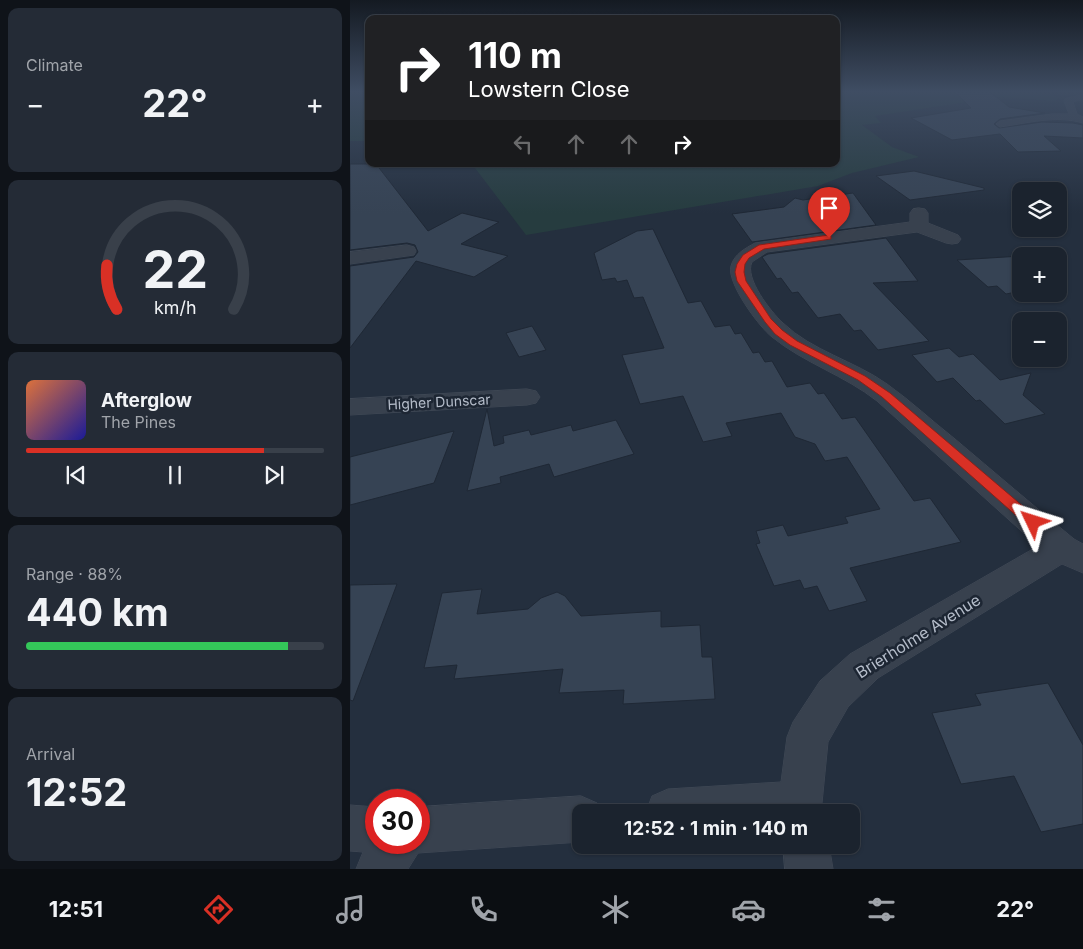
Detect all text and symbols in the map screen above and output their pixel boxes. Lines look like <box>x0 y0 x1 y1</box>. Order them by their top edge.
text: 110 m <box>468 34 562 76</box>
icon: right <box>385 35 450 100</box>
text: Climate <box>26 55 83 75</box>
text: Lowstern Close <box>468 76 630 102</box>
text: 22° <box>142 80 208 126</box>
text: − <box>26 87 45 121</box>
text: + <box>305 87 324 121</box>
icon: left <box>509 130 537 158</box>
icon: ahead <box>562 130 590 158</box>
icon: ahead <box>615 130 643 158</box>
icon: right <box>668 130 696 158</box>
map controls <box>1012 182 1067 367</box>
button: layers <box>1012 182 1067 237</box>
pin <box>808 187 850 238</box>
icon: arrive <box>815 194 843 222</box>
text: 22 <box>142 238 208 301</box>
button: + <box>1012 247 1067 302</box>
text: km/h <box>154 297 196 318</box>
button: − <box>1012 312 1067 367</box>
text: Afterglow <box>101 389 192 412</box>
street label: Higher Dunscar <box>387 390 491 413</box>
text: The Pines <box>101 412 176 432</box>
icon: previous <box>62 461 90 489</box>
icon: pause <box>161 461 189 489</box>
icon: next <box>260 461 288 489</box>
position arrow <box>1006 495 1058 547</box>
text: Range · 88% <box>26 564 123 584</box>
text: 440 km <box>26 589 169 635</box>
street label: Brierholme Avenue <box>852 590 984 682</box>
text: Arrival <box>26 744 75 764</box>
text: 12:52 <box>26 769 127 815</box>
speed limit sign: 30 <box>365 789 430 854</box>
text: 12:52 · 1 min · 140 m <box>624 817 808 840</box>
icon: directions <box>201 892 236 927</box>
icon: music <box>333 892 368 927</box>
icon: phone <box>466 892 501 927</box>
icon: climate <box>598 892 633 927</box>
icon: car <box>731 892 766 927</box>
icon: filters <box>864 892 899 927</box>
text: 12:51 <box>49 896 103 922</box>
text: 22° <box>996 896 1034 922</box>

